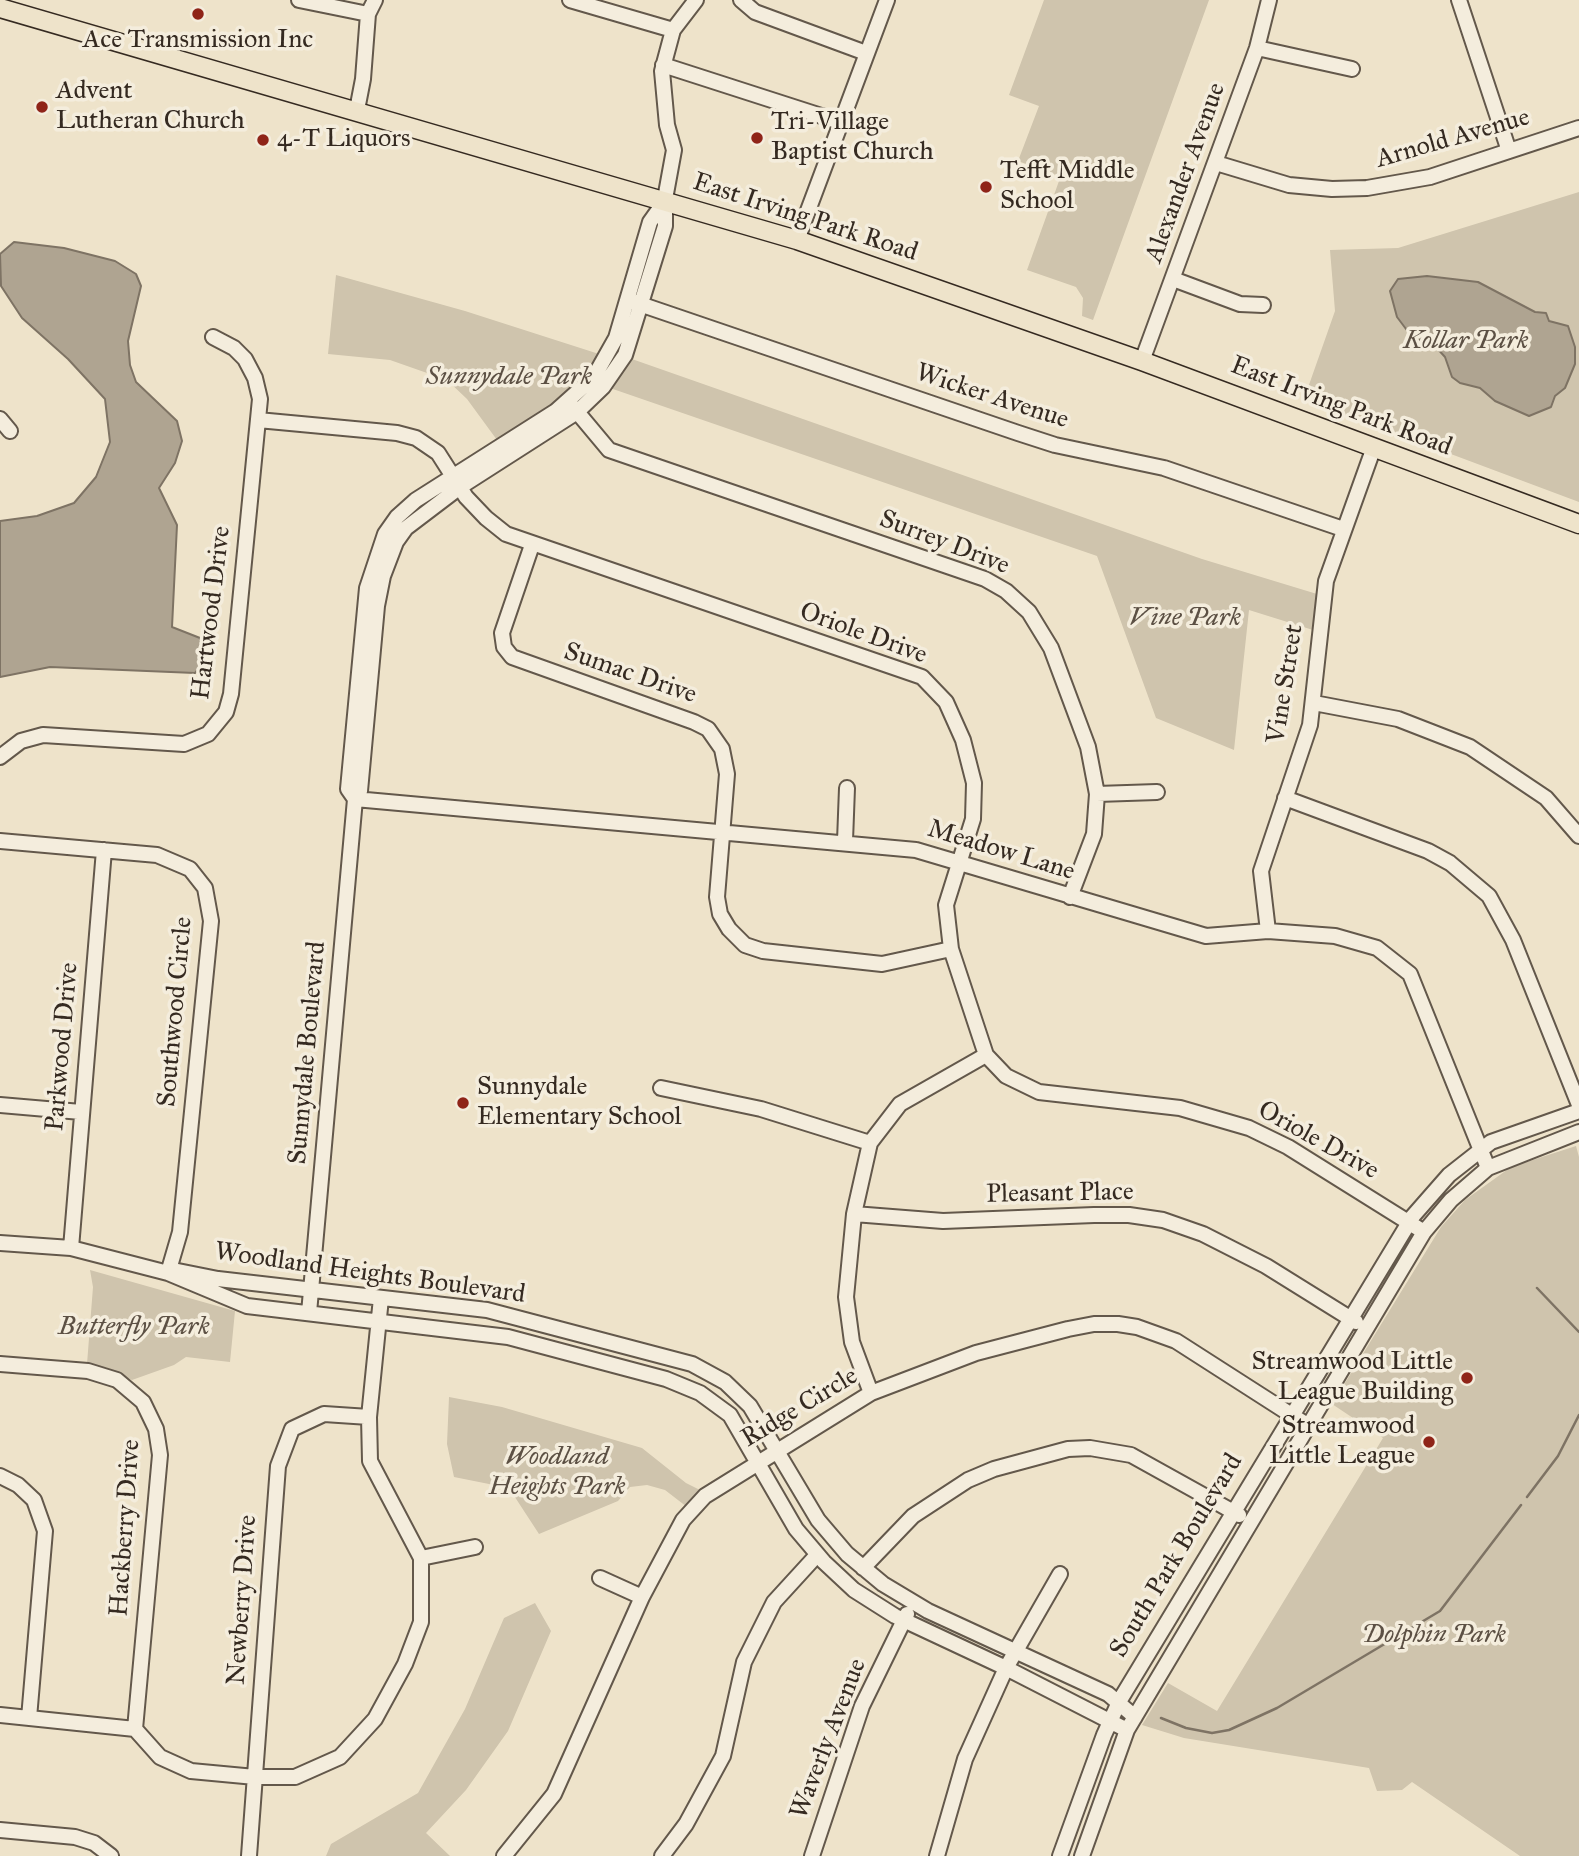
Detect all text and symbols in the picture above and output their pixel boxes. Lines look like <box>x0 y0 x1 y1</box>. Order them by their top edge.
marker: Ace Transmission Inc <box>190 6 206 22</box>
place label: Ace Transmission Inc <box>83 25 313 57</box>
place label: Advent Lutheran Church <box>56 76 245 138</box>
street label: Alexander Avenue <box>1139 79 1233 267</box>
marker: Advent Lutheran Church <box>34 99 50 115</box>
street label: Arnold Avenue <box>1373 102 1533 176</box>
place label: Tri-Village Baptist Church <box>771 107 934 168</box>
place label: 4-T Liquors <box>277 124 411 156</box>
marker: Tri-Village Baptist Church <box>749 130 765 146</box>
marker: 4-T Liquors <box>255 132 271 148</box>
place label: Tefft Middle School <box>1000 156 1135 218</box>
street label: East Irving Park Road <box>689 167 921 269</box>
marker: Tefft Middle School <box>978 179 994 195</box>
park label: Kollar Park <box>1403 326 1529 358</box>
street label: East Irving Park Road <box>1226 350 1456 464</box>
street label: Wicker Avenue <box>912 358 1072 436</box>
park label: Sunnydale Park <box>426 362 592 394</box>
street label: Surrey Drive <box>875 504 1013 582</box>
street label: Hartwood Drive <box>186 524 238 702</box>
street label: Oriole Drive <box>795 597 931 671</box>
park label: Vine Park <box>1129 603 1241 635</box>
street label: Vine Street <box>1261 622 1311 746</box>
street label: Sumac Drive <box>560 637 700 711</box>
street label: Meadow Lane <box>924 814 1078 888</box>
street label: Southwood Circle <box>152 916 200 1108</box>
street label: Sunnydale Boulevard <box>283 940 333 1166</box>
street label: Parkwood Drive <box>40 961 86 1133</box>
place label: Sunnydale Elementary School <box>477 1072 681 1134</box>
marker: Sunnydale Elementary School <box>455 1095 471 1111</box>
street label: Oriole Drive <box>1252 1095 1384 1187</box>
street label: Pleasant Place <box>986 1177 1134 1211</box>
street label: Woodland Heights Boulevard <box>213 1237 527 1311</box>
park label: Butterfly Park <box>58 1312 210 1344</box>
place label: Streamwood Little League Building <box>1251 1347 1453 1408</box>
street label: Ridge Circle <box>736 1361 864 1455</box>
marker: Streamwood Little League Building <box>1459 1370 1475 1386</box>
place label: Streamwood Little League <box>1269 1411 1415 1472</box>
marker: Streamwood Little League <box>1421 1434 1437 1450</box>
street label: Hackberry Drive <box>104 1438 148 1618</box>
park label: Woodland Heights Park <box>488 1442 626 1504</box>
street label: South Park Boulevard <box>1104 1449 1250 1663</box>
street label: Newberry Drive <box>221 1514 265 1686</box>
park label: Dolphin Park <box>1362 1620 1506 1652</box>
street label: Waverly Avenue <box>784 1654 874 1824</box>

